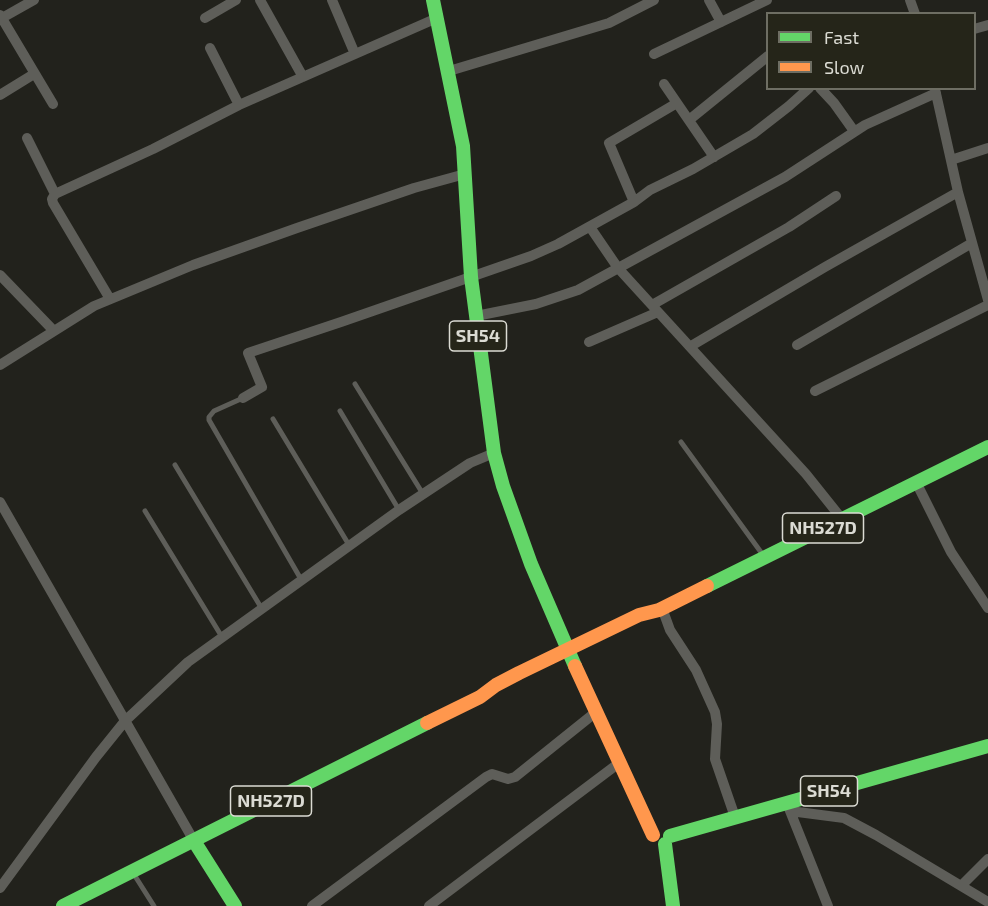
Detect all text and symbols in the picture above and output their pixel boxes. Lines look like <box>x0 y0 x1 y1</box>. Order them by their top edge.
legend <box>766 12 976 90</box>
text: Fast <box>824 26 859 48</box>
text: Slow <box>824 56 864 78</box>
road number: SH54 <box>450 321 506 351</box>
road number: NH527D <box>782 513 864 543</box>
road number: SH54 <box>800 776 858 806</box>
road number: NH527D <box>230 786 312 816</box>

